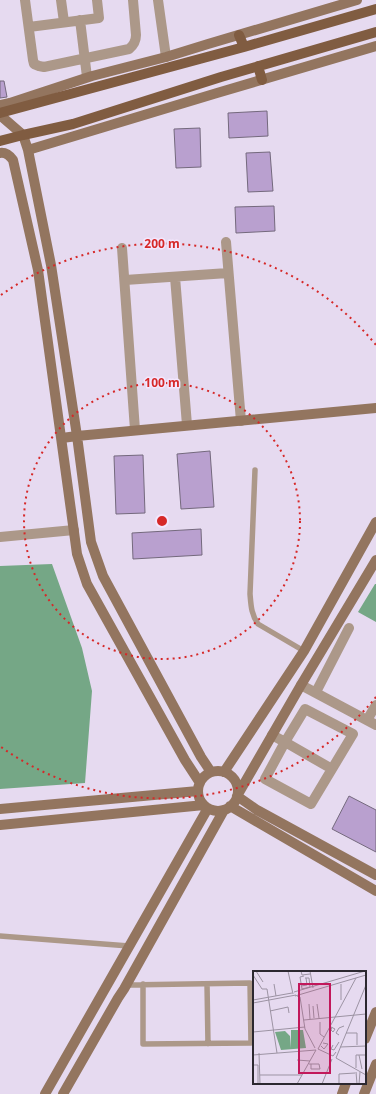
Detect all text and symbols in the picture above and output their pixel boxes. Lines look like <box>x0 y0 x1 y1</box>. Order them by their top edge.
text: 200 m <box>144 235 180 252</box>
text: 100 m <box>144 374 180 391</box>
centre of rings <box>155 514 169 528</box>
inset map <box>253 971 366 1084</box>

